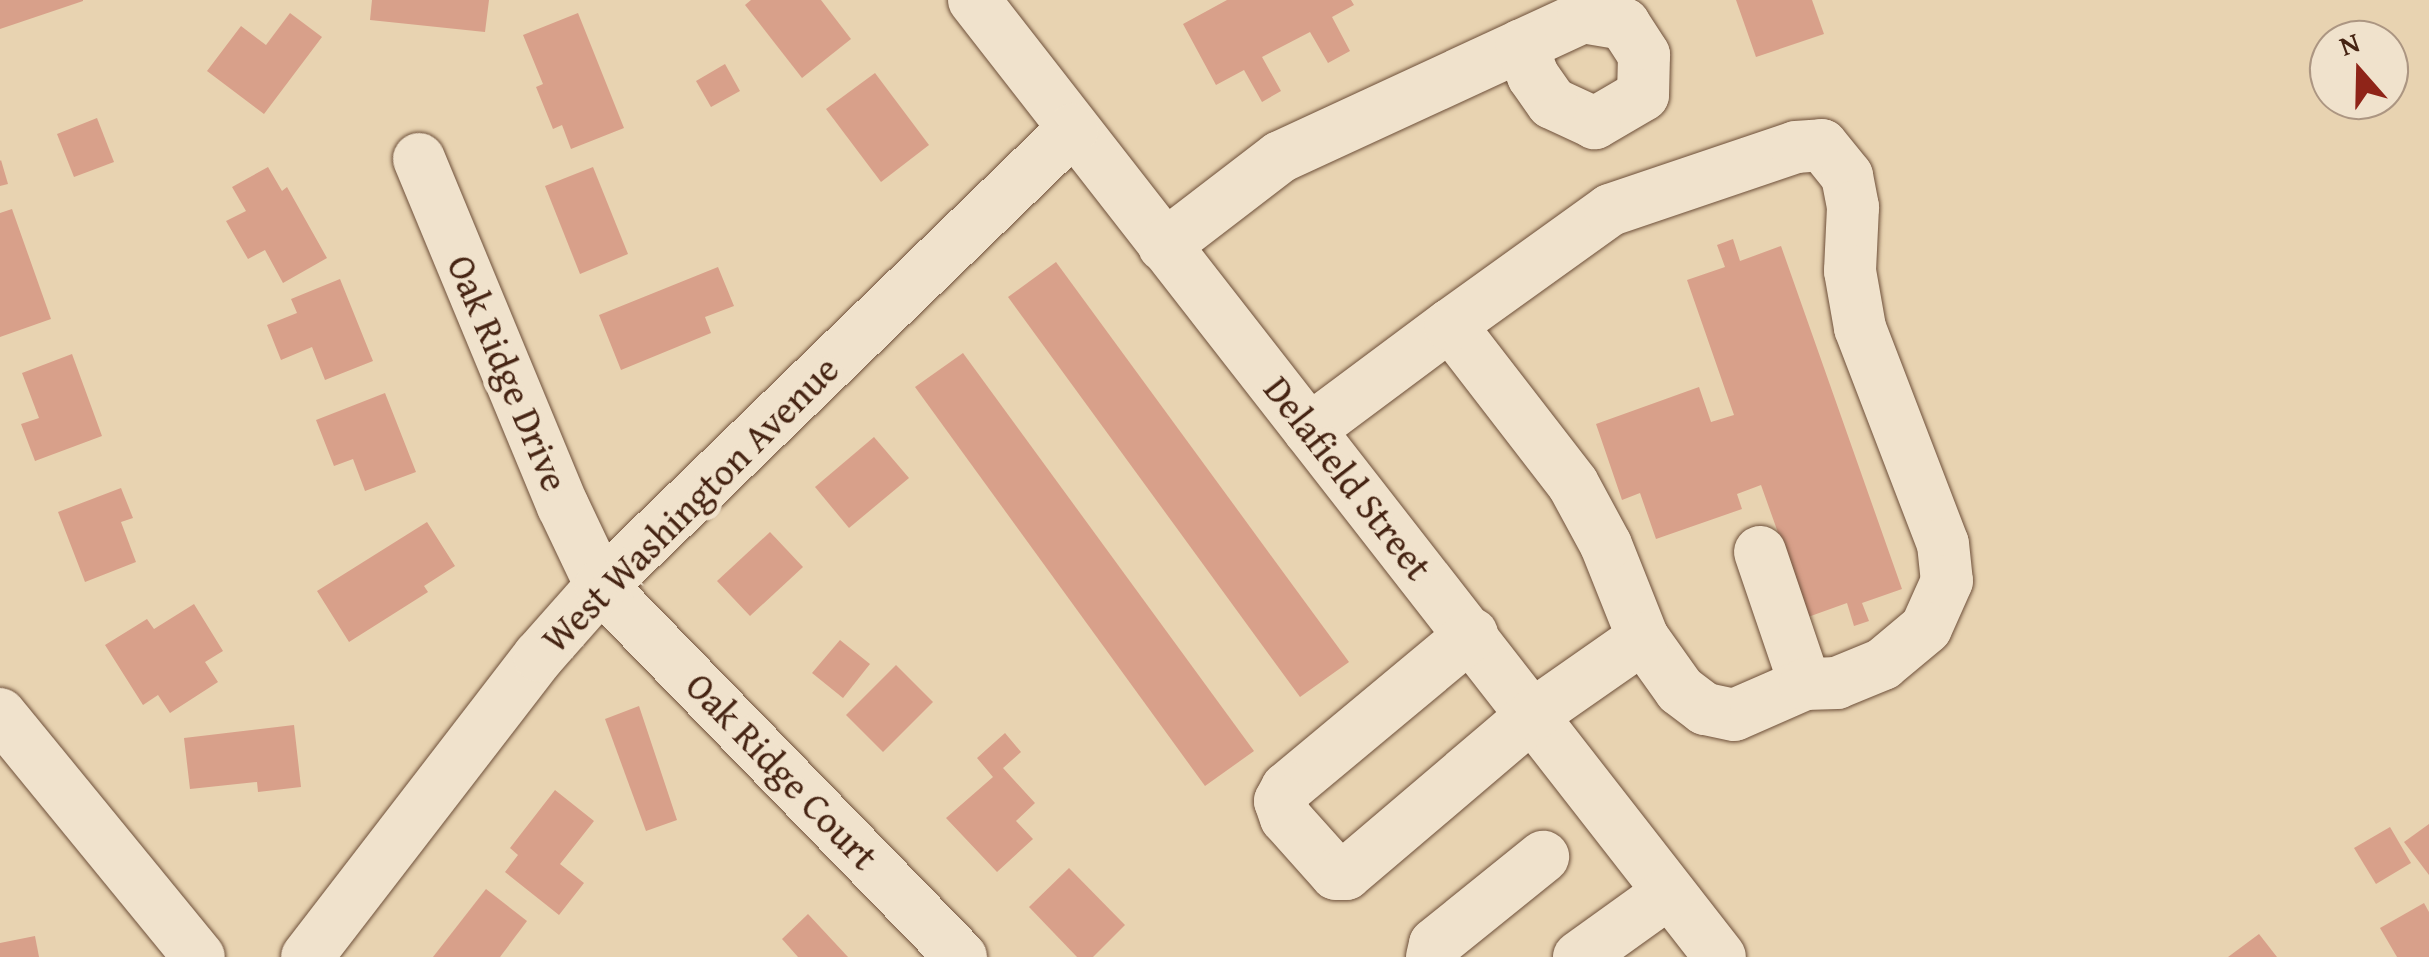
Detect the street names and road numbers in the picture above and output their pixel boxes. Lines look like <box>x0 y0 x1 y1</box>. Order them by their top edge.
street label: Oak Ridge Drive <box>438 248 578 498</box>
street label: West Washington Avenue <box>532 346 848 662</box>
street label: Delafield Street <box>1254 367 1442 589</box>
street label: Oak Ridge Court <box>677 663 887 879</box>

